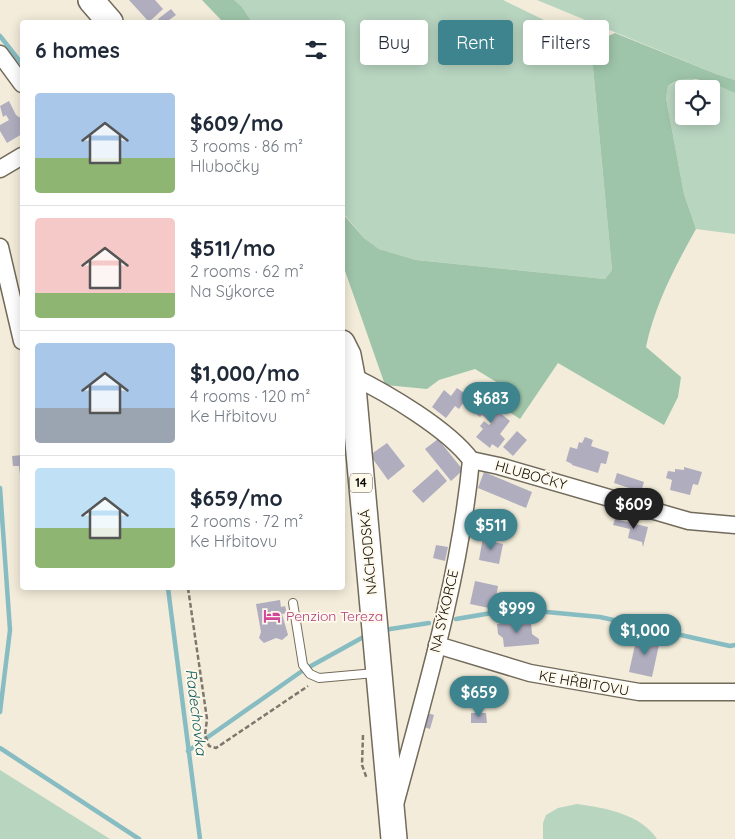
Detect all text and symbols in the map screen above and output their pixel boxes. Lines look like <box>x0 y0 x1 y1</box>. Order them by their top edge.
chip: Buy <box>360 20 428 65</box>
chip: Rent <box>438 20 513 65</box>
chip: Filters <box>523 20 609 65</box>
icon: filters <box>302 36 330 64</box>
text: 6 homes <box>35 37 120 63</box>
map controls <box>675 80 720 125</box>
button: locate <box>675 80 720 125</box>
text: $609/mo <box>190 110 283 136</box>
icon: home <box>75 113 135 173</box>
text: 3 rooms · 86 m² <box>190 136 303 156</box>
text: Hlubočky <box>190 156 260 176</box>
text: $511/mo <box>190 235 275 261</box>
icon: home <box>75 238 135 298</box>
text: 2 rooms · 62 m² <box>190 261 304 281</box>
text: Na Sýkorce <box>190 281 275 301</box>
text: $1,000/mo <box>190 360 300 386</box>
icon: home <box>75 363 135 423</box>
pin: $683 <box>461 382 521 424</box>
text: 4 rooms · 120 m² <box>190 386 310 406</box>
text: $683 <box>473 388 509 408</box>
text: Ke Hřbitovu <box>190 406 277 426</box>
street label: HLUBOČKY <box>493 456 569 494</box>
road number: 14 <box>350 473 372 492</box>
text: $659/mo <box>190 485 283 511</box>
icon: home <box>75 488 135 548</box>
pin: $609 <box>604 488 664 530</box>
text: $609 <box>615 494 653 514</box>
pin: $511 <box>461 508 521 551</box>
street label: NÁCHODSKÁ <box>355 509 381 595</box>
text: 2 rooms · 72 m² <box>190 511 303 531</box>
text: $511 <box>475 515 507 535</box>
text: Ke Hřbitovu <box>190 531 277 551</box>
street label: NA SÝKORCE <box>426 568 462 654</box>
pin: $999 <box>487 592 547 634</box>
text: $999 <box>499 598 535 618</box>
hotel icon: Penzion Tereza <box>262 606 282 626</box>
place label: Penzion Tereza <box>286 607 383 625</box>
pin: $1,000 <box>604 614 686 656</box>
text: $1,000 <box>620 620 670 640</box>
street label: KE HŘBITOVU <box>537 666 631 700</box>
water label: Radechovka <box>182 668 211 757</box>
pin: $659 <box>449 676 509 718</box>
text: $659 <box>461 682 497 702</box>

